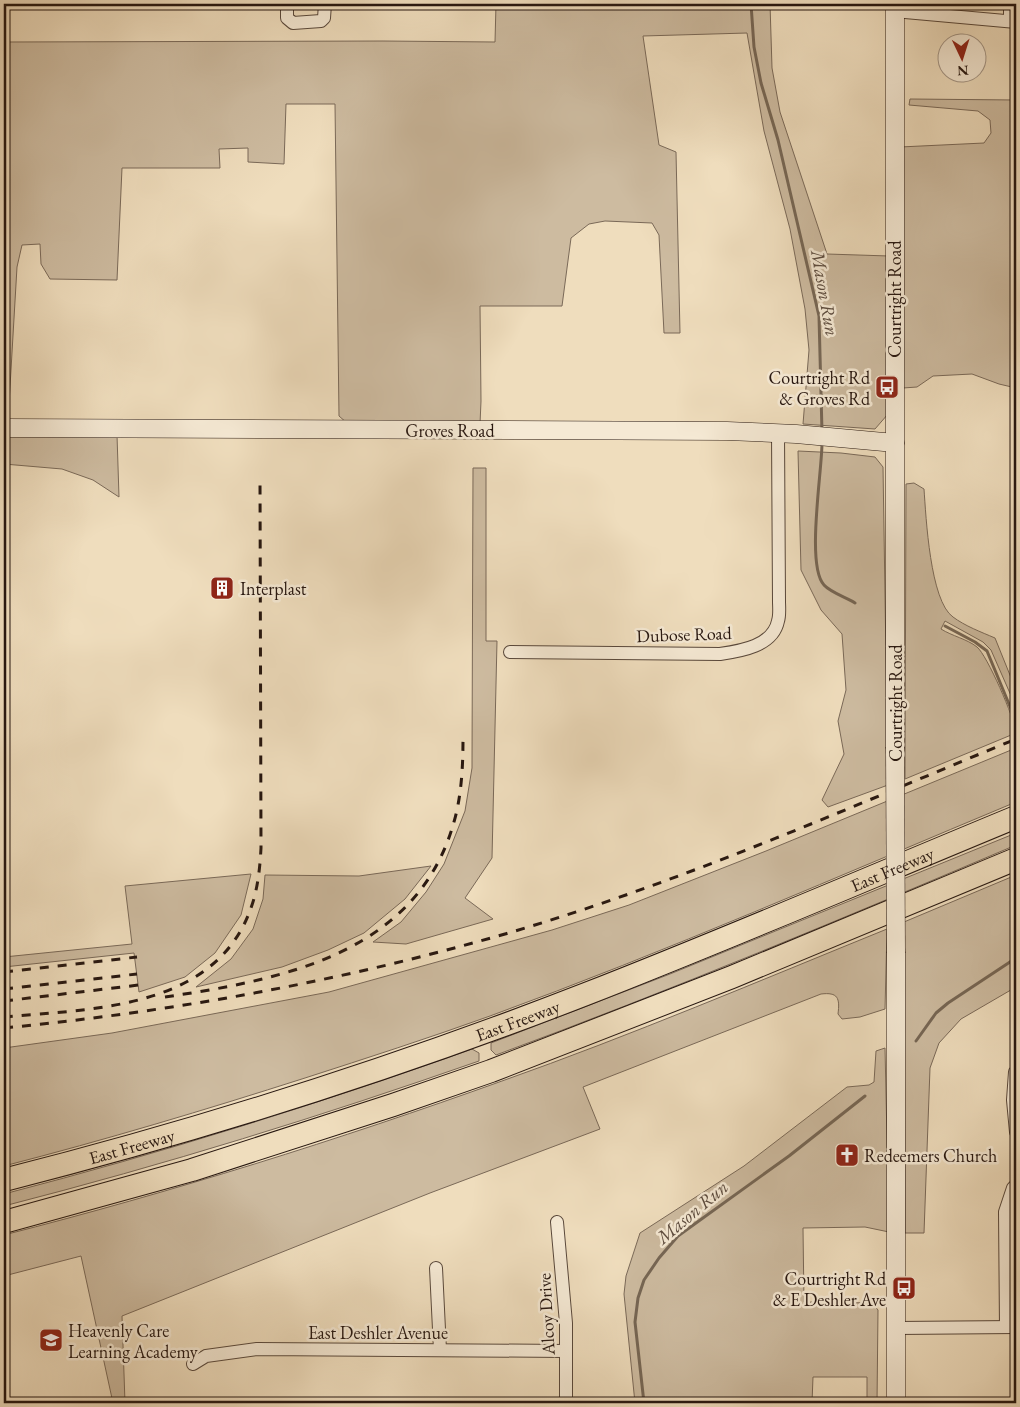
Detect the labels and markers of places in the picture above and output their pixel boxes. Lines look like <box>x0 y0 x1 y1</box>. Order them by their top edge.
place label: Courtright Rd & Groves Rd <box>768 366 871 410</box>
bus stop icon: Courtright Rd & Groves Rd <box>874 374 900 400</box>
building icon: Interplast <box>209 575 235 601</box>
place label: Interplast <box>240 577 307 600</box>
church icon: Redeemers Church <box>834 1142 860 1168</box>
place label: Redeemers Church <box>864 1144 997 1167</box>
place label: Courtright Rd & E Deshler Ave <box>773 1267 887 1311</box>
bus stop icon: Courtright Rd & E Deshler Ave <box>891 1275 917 1301</box>
place label: Heavenly Care Learning Academy <box>68 1319 198 1363</box>
school or university icon: Heavenly Care Learning Academy <box>38 1327 64 1353</box>

